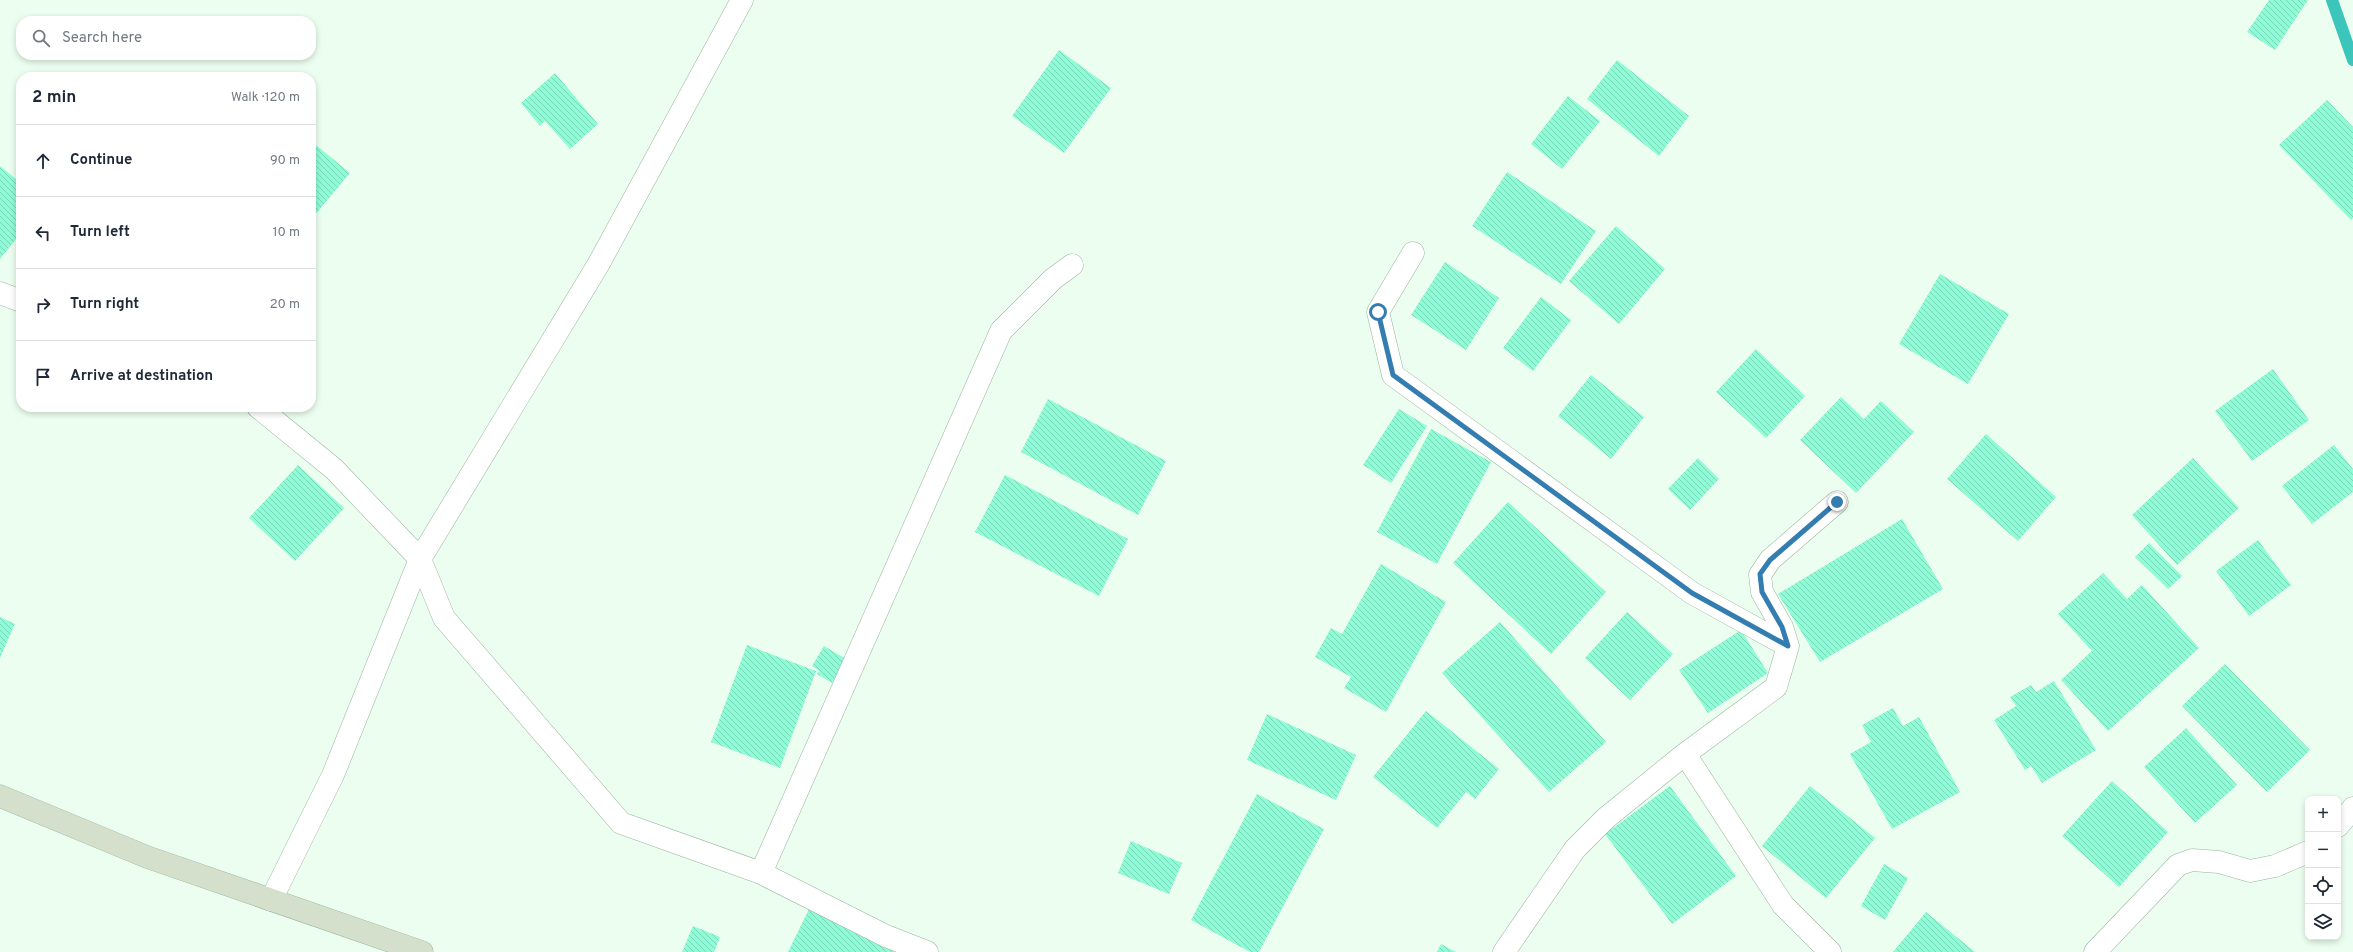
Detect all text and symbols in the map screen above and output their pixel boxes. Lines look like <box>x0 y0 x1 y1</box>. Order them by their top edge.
search box <box>16 16 316 60</box>
icon: search <box>30 27 52 49</box>
text: Search here <box>62 29 142 48</box>
text: 2 min <box>32 87 76 109</box>
text: Walk · 120 m <box>231 90 300 106</box>
icon: ahead <box>32 150 54 172</box>
text: Continue <box>70 151 132 170</box>
text: 90 m <box>270 153 300 169</box>
icon: left <box>32 222 54 244</box>
text: Turn left <box>70 223 130 242</box>
text: 10 m <box>273 225 300 241</box>
icon: right <box>32 294 54 316</box>
text: Turn right <box>70 295 139 314</box>
text: 20 m <box>270 297 300 313</box>
route start <box>1369 303 1387 321</box>
icon: arrive <box>32 366 54 388</box>
text: Arrive at destination <box>70 367 213 386</box>
route end <box>1828 493 1846 511</box>
map controls <box>2305 796 2341 940</box>
button: + <box>2305 796 2341 832</box>
button: − <box>2305 832 2341 868</box>
button: locate <box>2305 868 2341 904</box>
button: layers <box>2305 904 2341 940</box>

